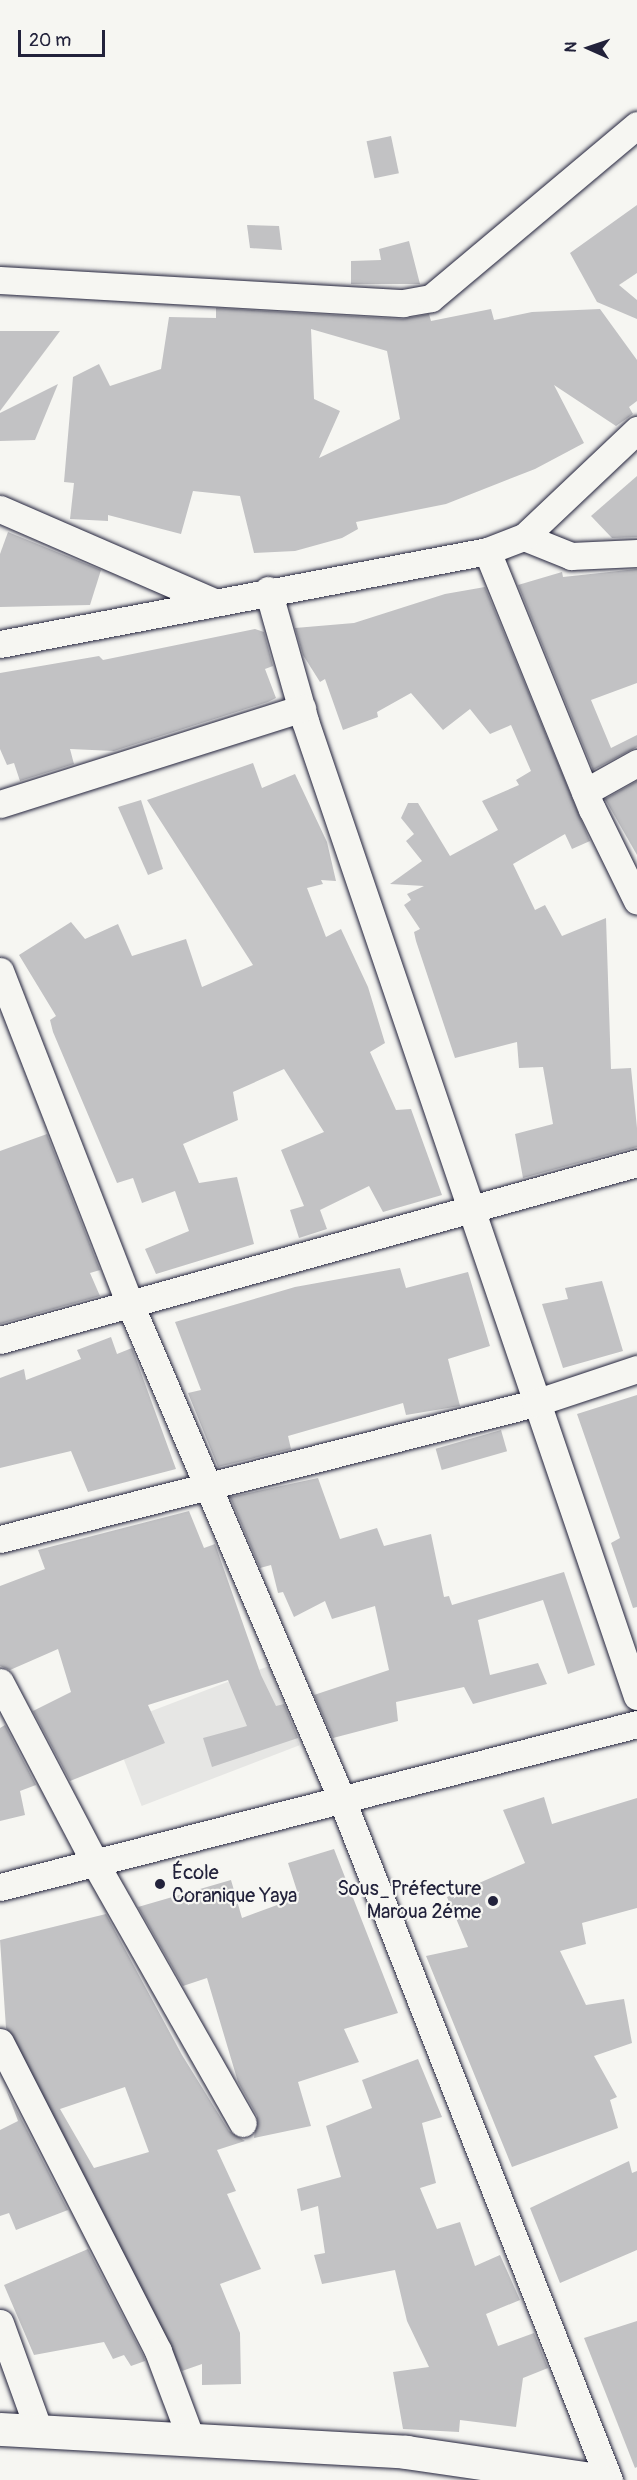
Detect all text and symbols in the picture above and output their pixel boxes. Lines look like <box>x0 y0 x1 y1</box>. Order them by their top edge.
scale bar <box>21 18 108 56</box>
north arrow <box>559 18 619 78</box>
text: 20 m <box>29 29 71 52</box>
text: N <box>561 41 581 53</box>
place label: École Coranique Yaya <box>172 1860 297 1907</box>
marker: École Coranique Yaya <box>153 1877 167 1891</box>
place label: Sous_Préfecture Maroua 2éme <box>337 1877 481 1924</box>
marker: Sous_Préfecture Maroua 2éme <box>486 1894 500 1908</box>

